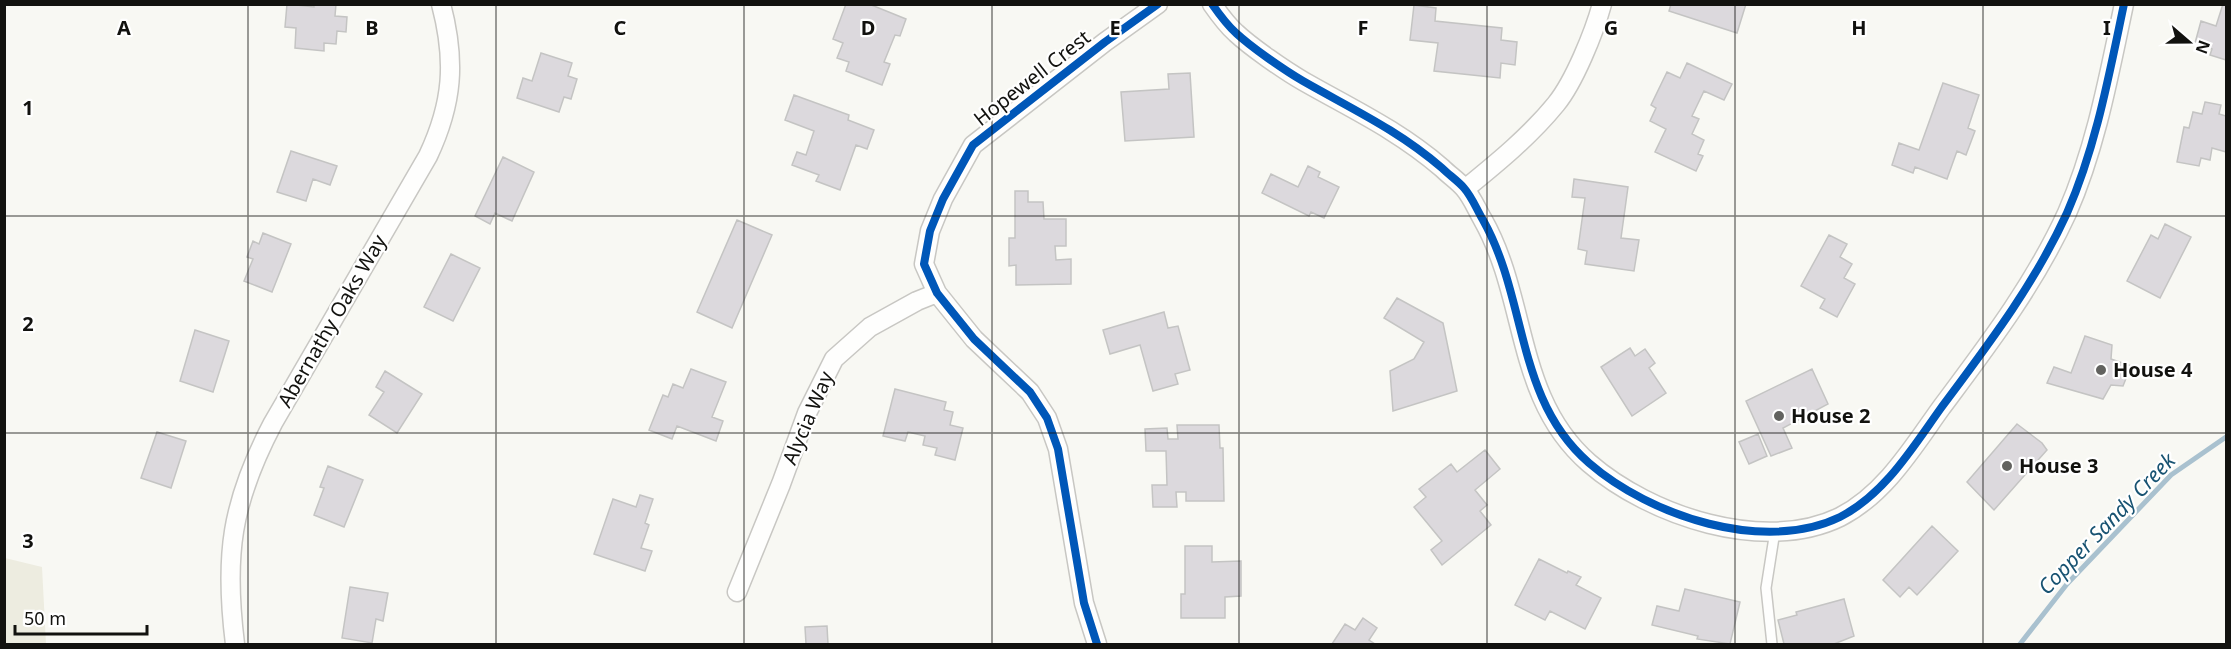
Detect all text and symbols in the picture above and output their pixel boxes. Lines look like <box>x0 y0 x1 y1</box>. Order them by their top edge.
north arrow <box>2159 12 2219 72</box>
text: A <box>117 14 131 41</box>
text: B <box>365 14 379 41</box>
text: C <box>614 14 627 41</box>
text: D <box>861 14 875 41</box>
text: E <box>1109 14 1121 41</box>
text: F <box>1358 14 1368 41</box>
text: G <box>1604 14 1618 41</box>
text: H <box>1851 14 1867 41</box>
text: I <box>2103 14 2111 41</box>
street label: Hopewell Crest <box>968 24 1096 132</box>
text: N <box>2191 37 2216 57</box>
text: 1 <box>22 94 34 121</box>
street label: Abernathy Oaks Way <box>271 229 392 412</box>
text: 2 <box>22 310 34 337</box>
place label: House 4 <box>2113 356 2193 383</box>
marker: House 4 <box>2094 363 2108 377</box>
street label: Alycia Way <box>776 366 840 469</box>
place label: House 2 <box>1791 402 1870 429</box>
marker: House 2 <box>1772 409 1786 423</box>
water label: Copper Sandy Creek <box>2031 445 2182 600</box>
place label: House 3 <box>2019 452 2098 479</box>
marker: House 3 <box>2000 459 2014 473</box>
text: 3 <box>22 527 34 554</box>
scale bar <box>15 598 147 636</box>
text: 50 m <box>24 606 66 630</box>

